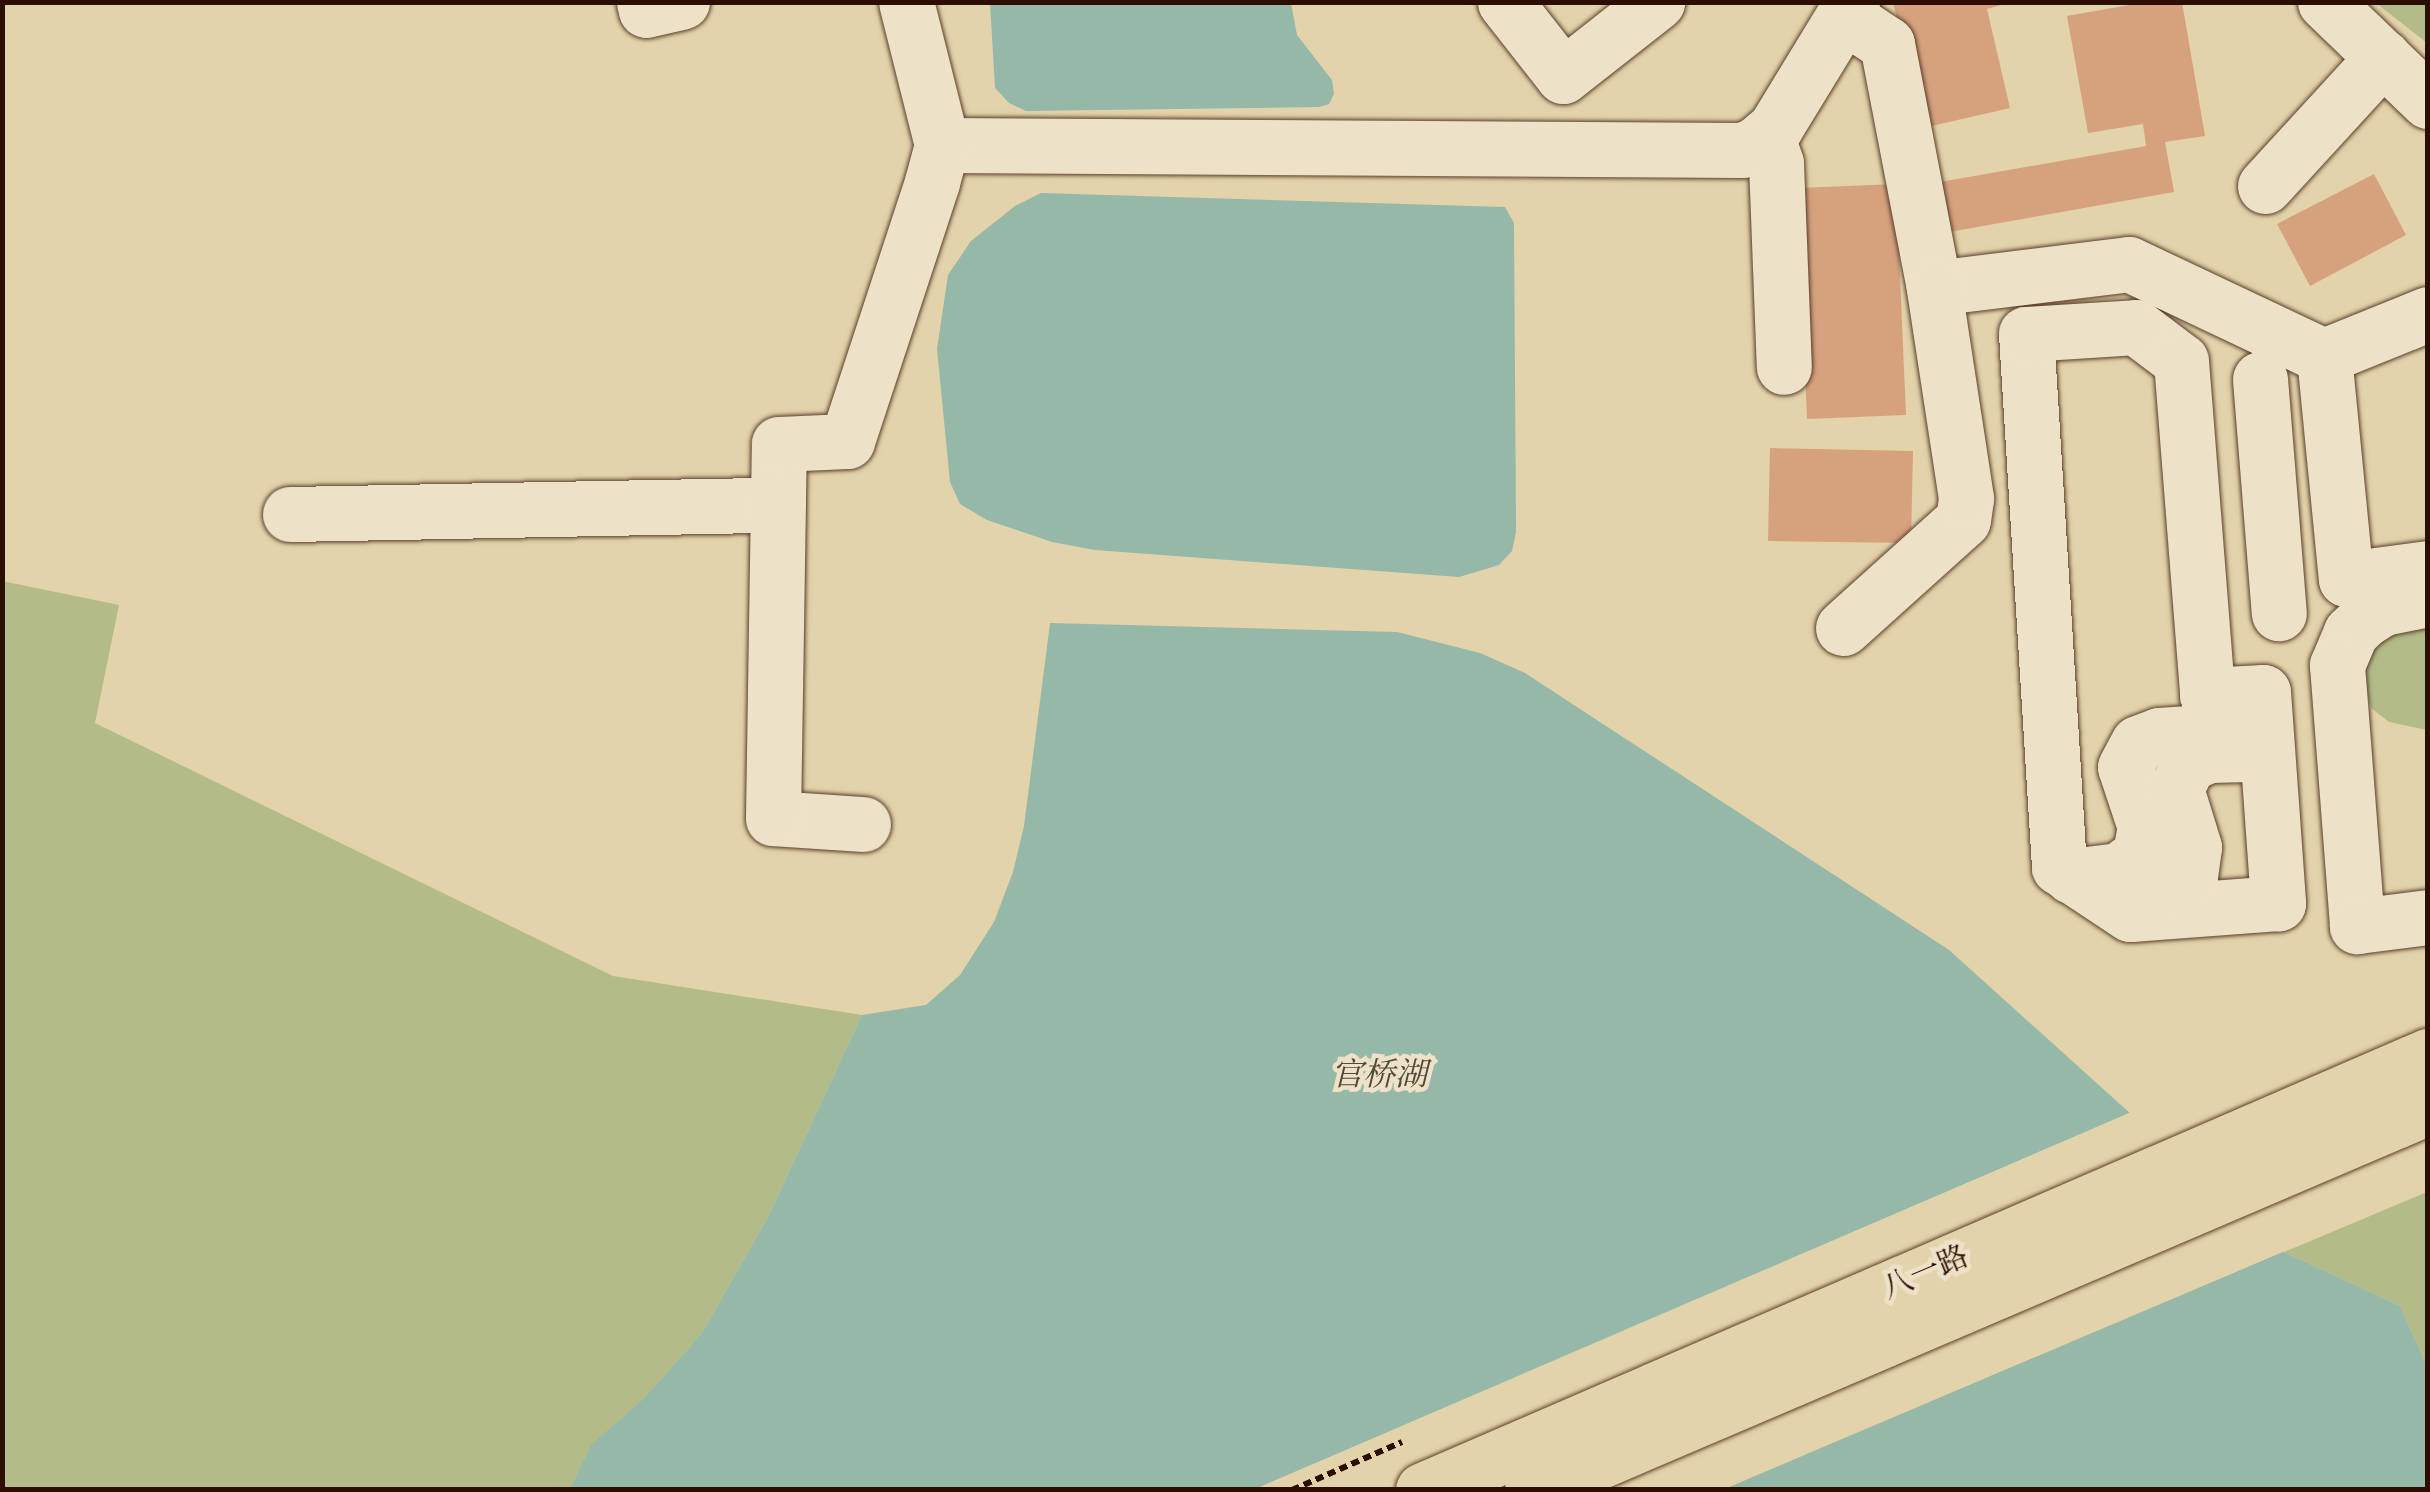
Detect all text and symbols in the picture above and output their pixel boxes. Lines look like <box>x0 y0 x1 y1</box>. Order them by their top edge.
water label: 官桥湖 <box>1331 1055 1427 1093</box>
street label: 八一路 <box>1877 1238 1973 1306</box>

